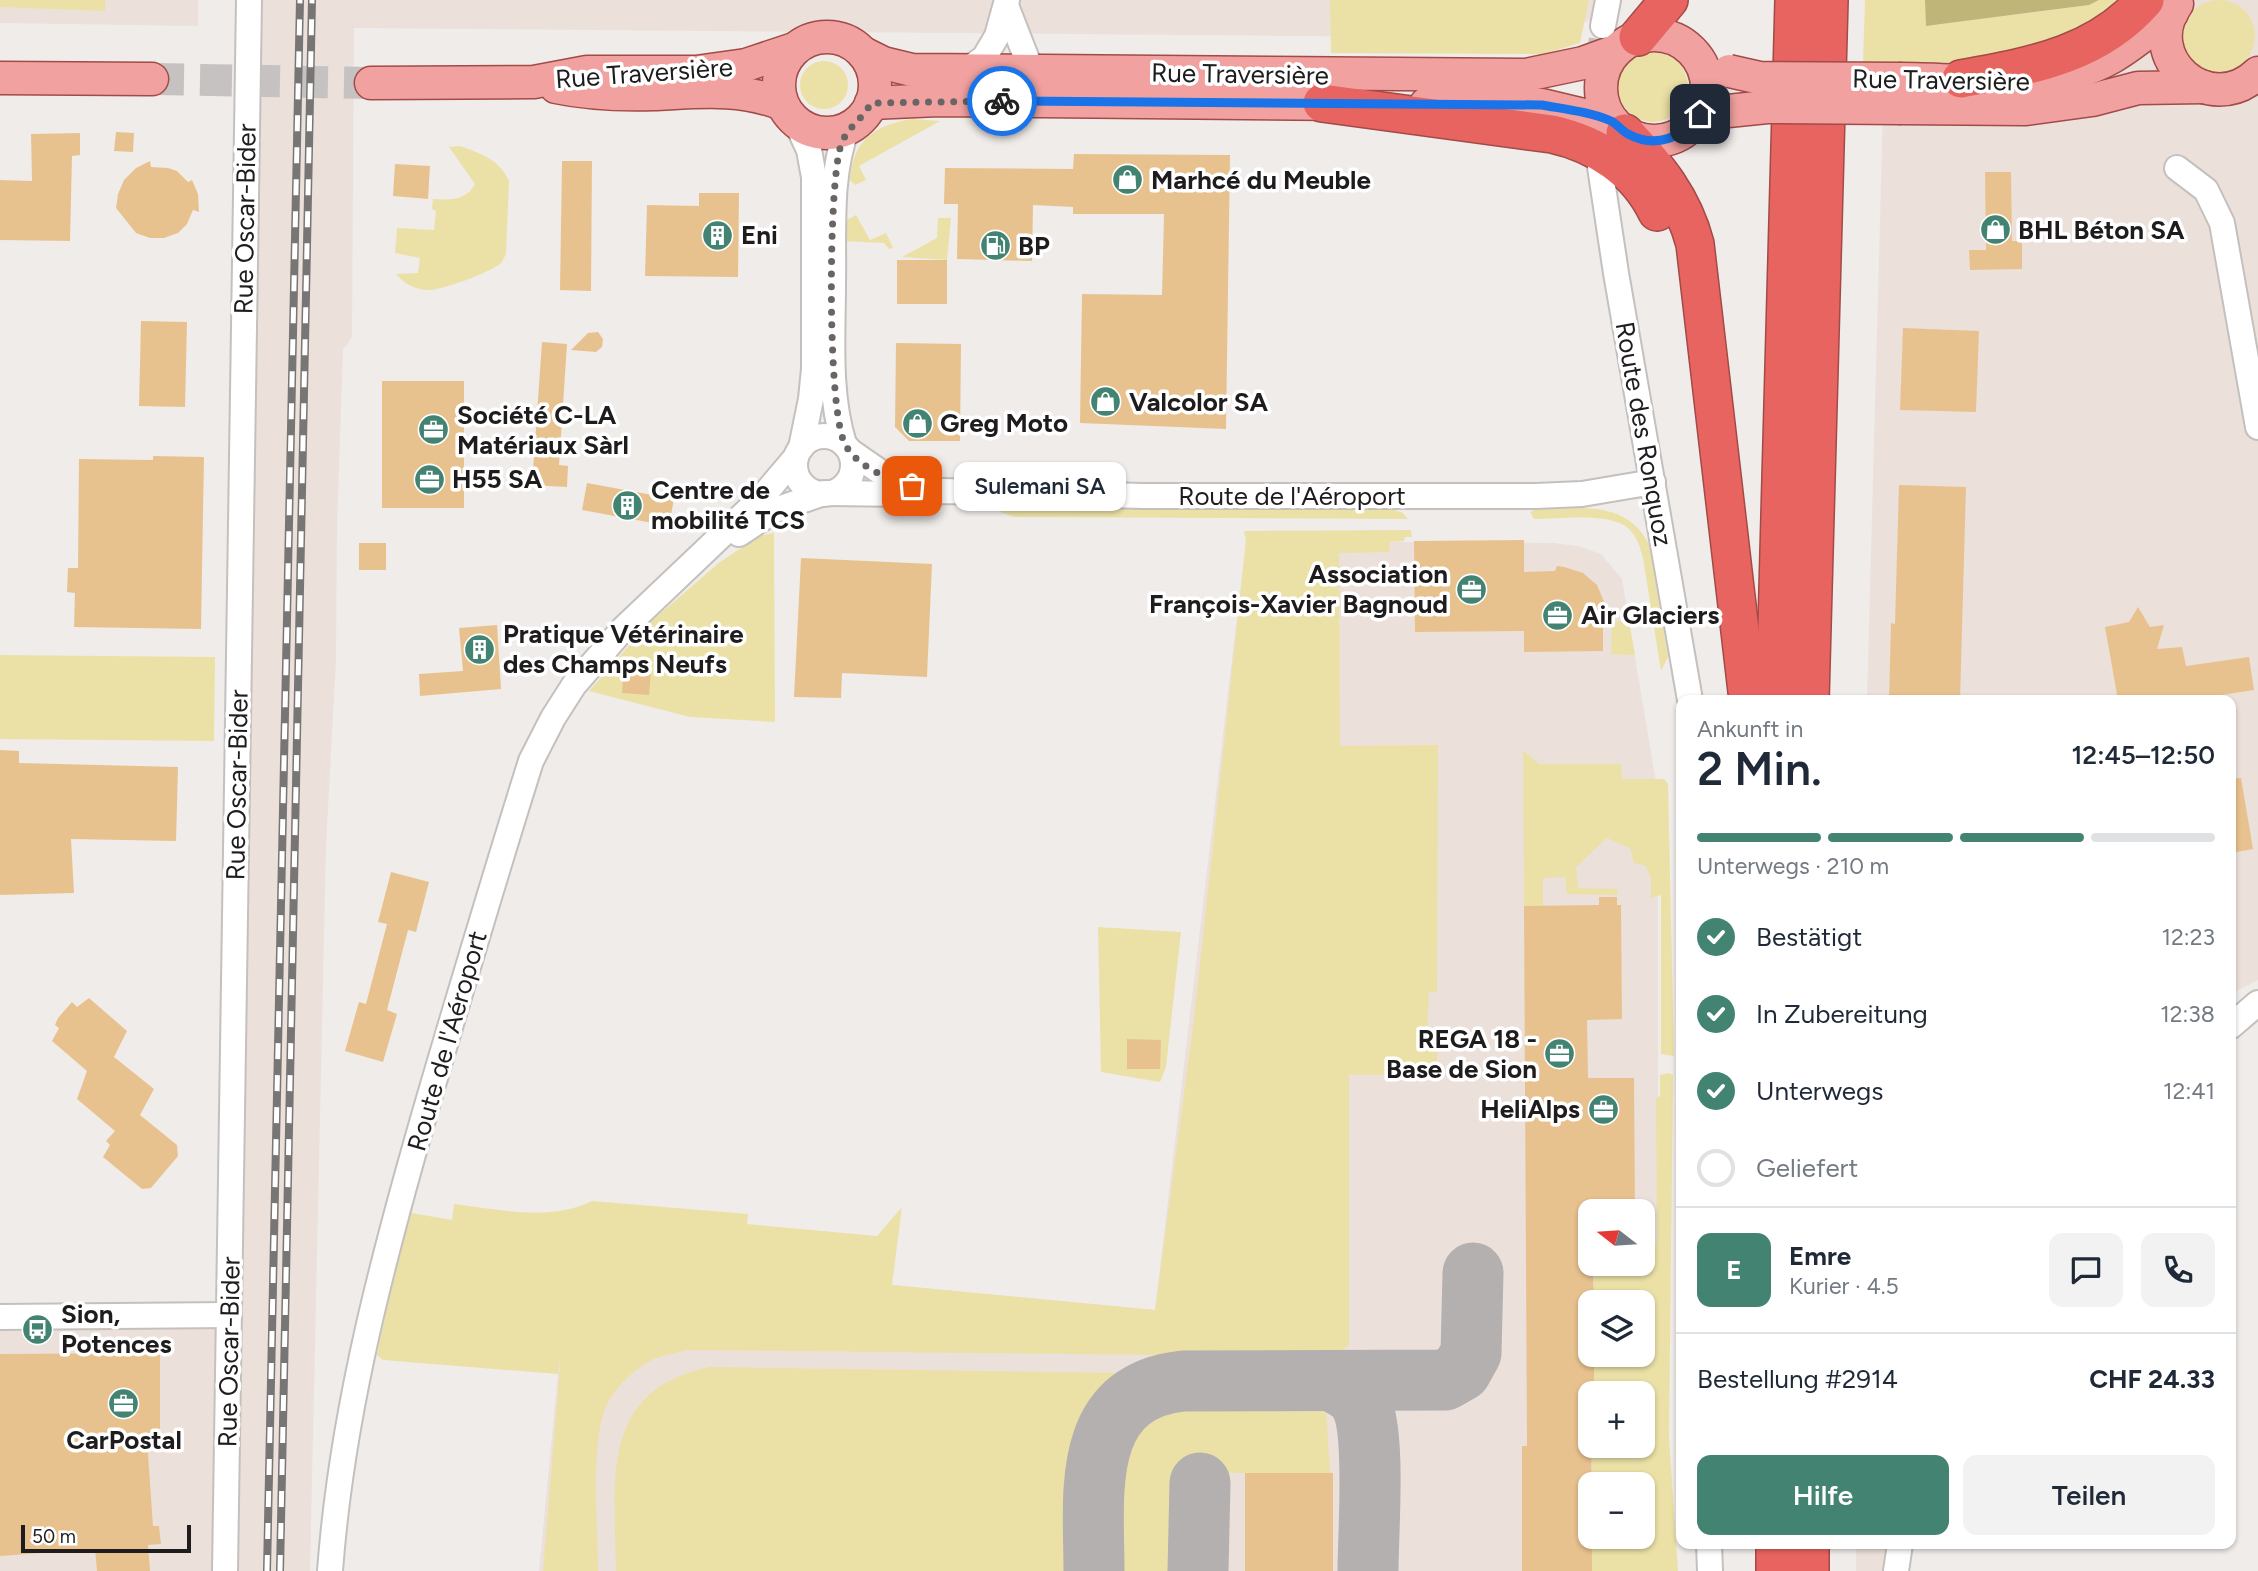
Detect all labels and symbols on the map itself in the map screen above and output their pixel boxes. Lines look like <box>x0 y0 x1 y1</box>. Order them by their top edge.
street label: Rue Traversière <box>554 51 734 95</box>
street label: Rue Traversière <box>1151 56 1329 92</box>
street label: Rue Traversière <box>1852 62 2030 98</box>
courier <box>967 66 1037 136</box>
pin <box>1670 84 1730 144</box>
street label: Rue Oscar-Bider <box>227 123 263 315</box>
shop icon: Marhcé du Meuble <box>1111 163 1145 197</box>
place label: Marhcé du Meuble <box>1151 164 1371 196</box>
shop icon: BHL Béton SA <box>1978 213 2012 247</box>
place label: BHL Béton SA <box>2018 214 2185 246</box>
building icon: Eni <box>701 218 735 252</box>
place label: Eni <box>741 219 778 251</box>
fuel station icon: BP <box>978 229 1012 263</box>
place label: BP <box>1018 230 1050 262</box>
street label: Route des Ronquoz <box>1608 319 1680 549</box>
shop icon: Valcolor SA <box>1089 385 1123 419</box>
place label: Valcolor SA <box>1129 386 1269 418</box>
place label: Société C-LA Matériaux Sàrl <box>457 399 629 461</box>
shop icon: Greg Moto <box>900 406 934 440</box>
place label: Greg Moto <box>940 407 1068 439</box>
office icon: Société C-LA Matériaux Sàrl <box>417 413 451 447</box>
pin <box>882 456 942 516</box>
office icon: H55 SA <box>412 462 446 496</box>
callout: Sulemani SA <box>954 462 1126 510</box>
place label: H55 SA <box>452 463 543 495</box>
place label: Centre de mobilité TCS <box>651 474 805 536</box>
street label: Route de l'Aéroport <box>1178 480 1406 512</box>
building icon: Centre de mobilité TCS <box>611 488 645 522</box>
place label: Association François-Xavier Bagnoud <box>1149 558 1448 620</box>
office icon: Association François-Xavier Bagnoud <box>1454 572 1488 606</box>
office icon: Air Glaciers <box>1541 598 1575 632</box>
place label: Air Glaciers <box>1581 599 1719 631</box>
place label: Pratique Vétérinaire des Champs Neufs <box>503 618 744 680</box>
building icon: Pratique Vétérinaire des Champs Neufs <box>463 632 497 666</box>
street label: Rue Oscar-Bider <box>219 689 255 881</box>
street label: Route de l'Aéroport <box>400 927 494 1155</box>
place label: REGA 18 - Base de Sion <box>1386 1023 1537 1085</box>
office icon: REGA 18 - Base de Sion <box>1543 1037 1577 1071</box>
office icon: HeliAlps <box>1586 1092 1620 1126</box>
place label: HeliAlps <box>1480 1093 1580 1125</box>
north arrow <box>1578 1199 1656 1276</box>
street label: Rue Oscar-Bider <box>211 1256 247 1448</box>
place label: Sion, Potences <box>61 1298 172 1360</box>
bus stop icon: Sion, Potences <box>21 1312 55 1346</box>
office icon: CarPostal <box>107 1387 141 1421</box>
place label: CarPostal <box>66 1424 182 1456</box>
scale bar <box>21 1522 191 1554</box>

